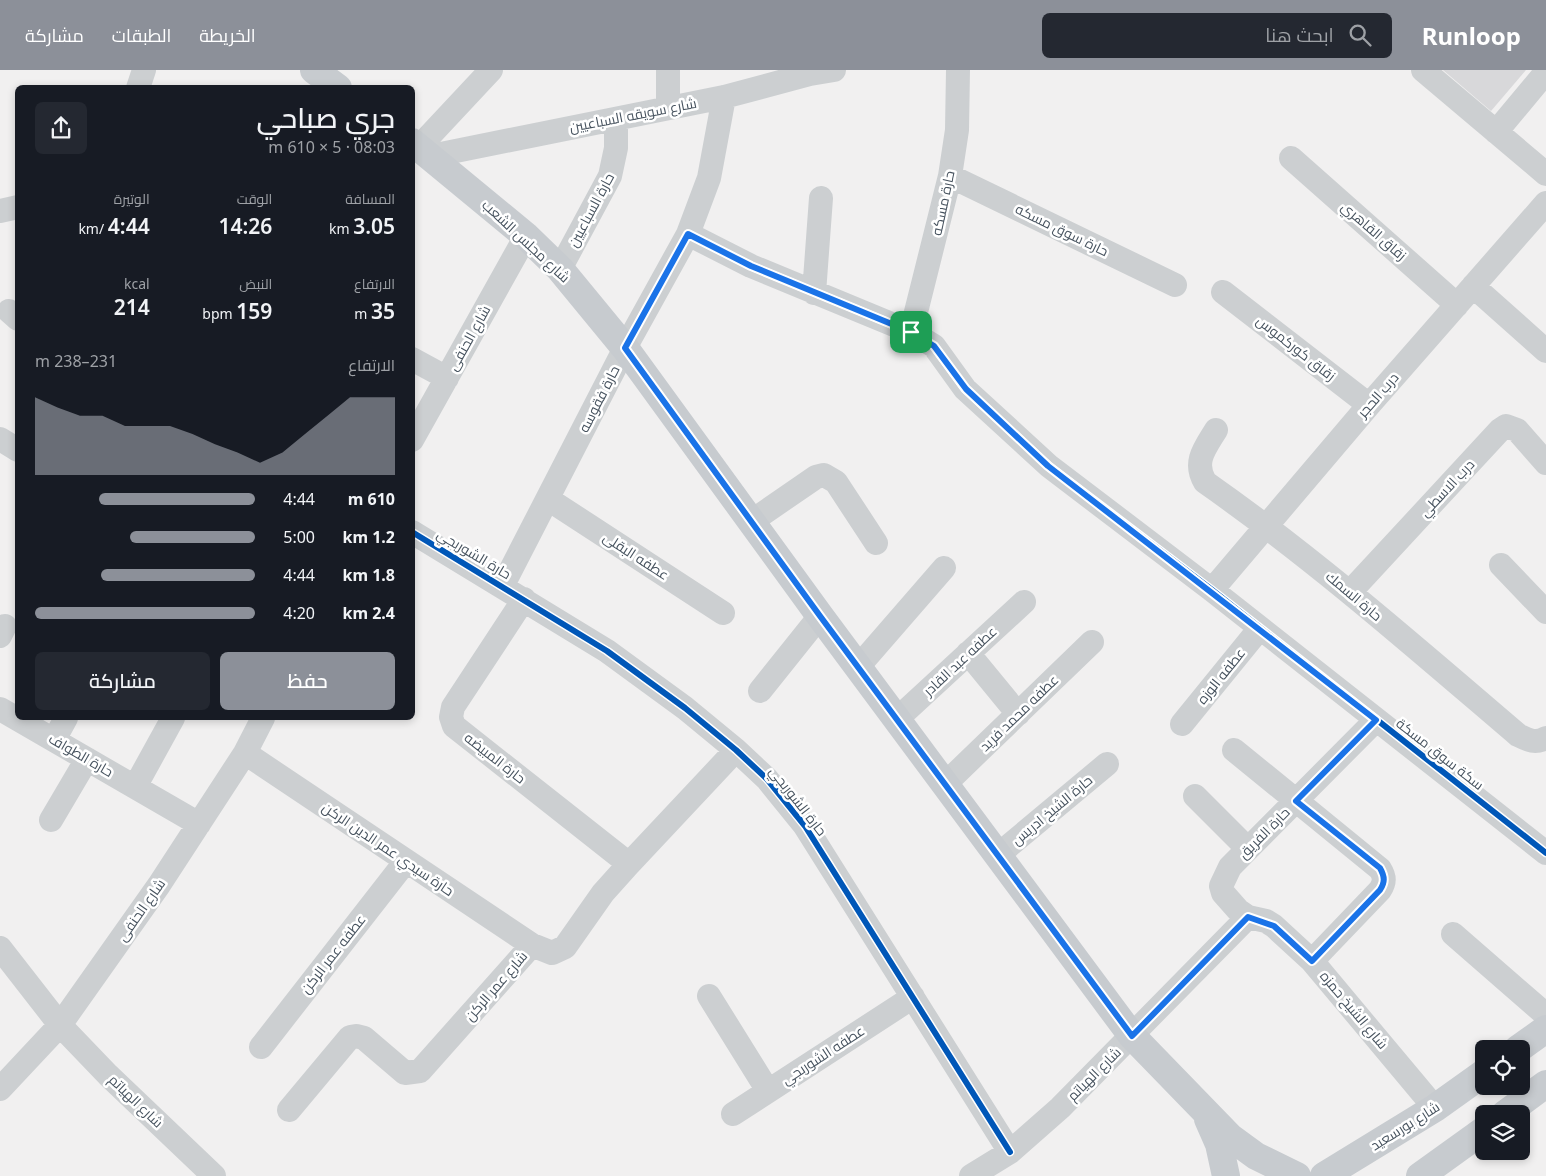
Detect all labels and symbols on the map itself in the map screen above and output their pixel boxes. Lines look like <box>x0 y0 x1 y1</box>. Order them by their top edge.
street label: شارع سويقه السباعيين <box>568 93 698 136</box>
street label: حارة السباعيين <box>563 169 618 250</box>
street label: حارة مسكه <box>926 169 959 237</box>
street label: شارع مجلس الشعب <box>478 195 574 286</box>
street label: زقاق القاهري <box>1336 197 1411 267</box>
street label: حارة سوق مسكه <box>1013 199 1112 260</box>
street label: شارع الحنفى <box>443 302 494 374</box>
pin <box>890 311 932 353</box>
street label: زقاق كوركموس <box>1253 311 1340 385</box>
street label: حارة فقوسه <box>574 362 624 435</box>
street label: درب الحجر <box>1352 368 1402 422</box>
street label: درب الاسطي <box>1415 455 1480 523</box>
street label: حارة الشوربجي <box>432 524 515 586</box>
street label: عطفه البقلى <box>600 527 673 584</box>
street label: حارة السمك <box>1322 566 1386 625</box>
street label: عطفه عبد القادر <box>918 622 1001 700</box>
street label: عطفه الوزه <box>1192 644 1249 708</box>
street label: عطفه محمد فريد <box>975 670 1062 755</box>
street label: سكة سوق مسكة <box>1393 713 1488 794</box>
street label: حارة الطواف <box>45 728 117 781</box>
street label: حارة المبيضه <box>461 728 530 787</box>
street label: حارة الشوربجي <box>763 762 832 841</box>
street label: حارة الشيخ ادريس <box>1007 770 1096 849</box>
street label: حارة سيدي عمر الدين الركن <box>317 797 458 902</box>
street label: حارة الفريق <box>1234 803 1294 863</box>
street label: شارع الحنفى <box>112 875 169 945</box>
street label: عطفه عمر الركن <box>296 910 369 997</box>
street label: شارع عمر الركن <box>460 947 531 1025</box>
street label: شارع الشيخ حمزه <box>1316 967 1393 1053</box>
street label: عطفه الشوربجي <box>778 1021 870 1091</box>
street label: شارع الهياتم <box>1063 1043 1125 1105</box>
street label: شارع الهياتم <box>104 1070 168 1132</box>
street label: شارع بورسعيد <box>1366 1097 1443 1154</box>

